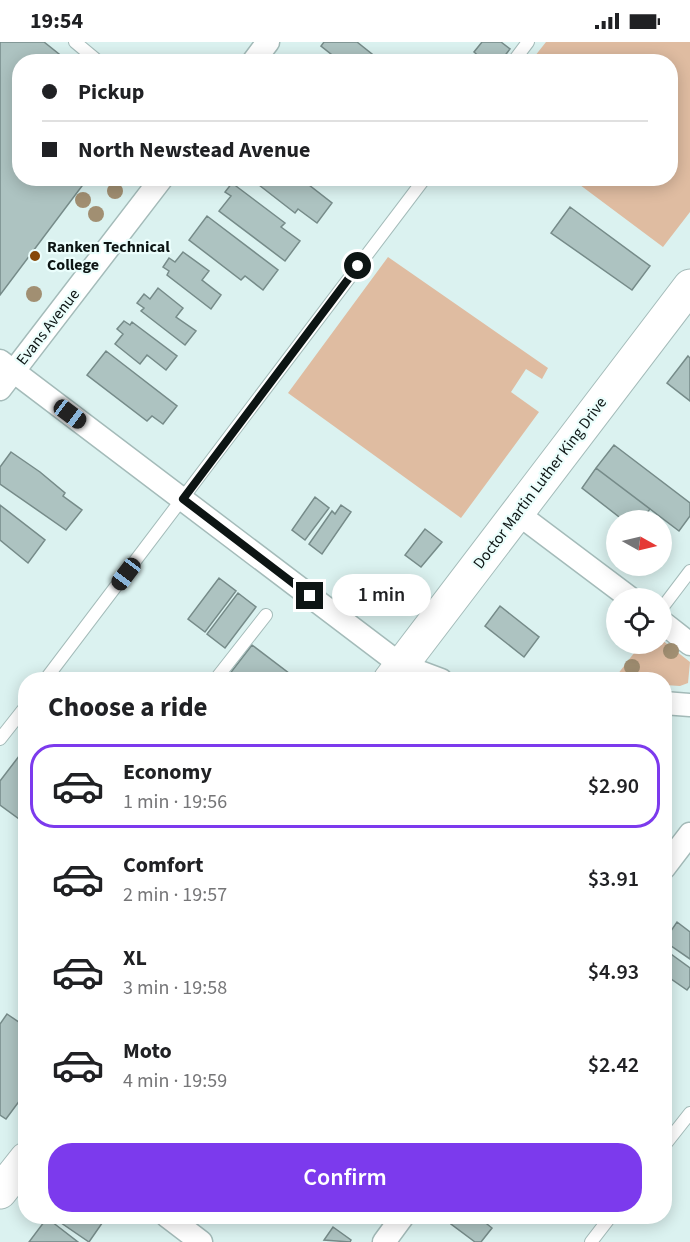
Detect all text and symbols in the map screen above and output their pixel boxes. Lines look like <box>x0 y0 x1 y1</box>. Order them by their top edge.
text: 19:54 <box>30 5 83 37</box>
text: Pickup <box>78 76 144 108</box>
text: North Newstead Avenue <box>78 134 310 166</box>
place label: Ranken Technical College <box>47 236 170 276</box>
marker: Ranken Technical College <box>28 249 42 263</box>
route start <box>344 252 371 279</box>
street label: Evans Avenue <box>11 284 85 370</box>
street label: Doctor Martin Luther King Drive <box>468 393 612 573</box>
car <box>50 396 90 432</box>
north arrow <box>606 510 672 576</box>
map controls <box>606 510 672 654</box>
car <box>108 554 144 594</box>
callout: 1 min <box>331 575 430 617</box>
text: 1 min <box>358 581 405 609</box>
route end <box>296 582 323 609</box>
button: locate <box>606 588 672 654</box>
text: Choose a ride <box>48 688 208 727</box>
text: Economy <box>123 756 212 788</box>
icon: car <box>51 759 105 813</box>
text: $2.90 <box>588 770 639 802</box>
text: 1 min · 19:56 <box>123 788 227 816</box>
text: Comfort <box>123 849 204 881</box>
icon: car <box>51 852 105 906</box>
text: $3.91 <box>588 863 639 895</box>
text: 2 min · 19:57 <box>123 881 227 909</box>
text: XL <box>123 942 147 974</box>
icon: car <box>51 945 105 999</box>
text: $4.93 <box>588 956 639 988</box>
text: 3 min · 19:58 <box>123 974 227 1002</box>
text: Moto <box>123 1035 172 1067</box>
icon: car <box>51 1038 105 1092</box>
text: $2.42 <box>588 1049 639 1081</box>
text: 4 min · 19:59 <box>123 1067 227 1095</box>
button: Confirm <box>48 1143 642 1212</box>

